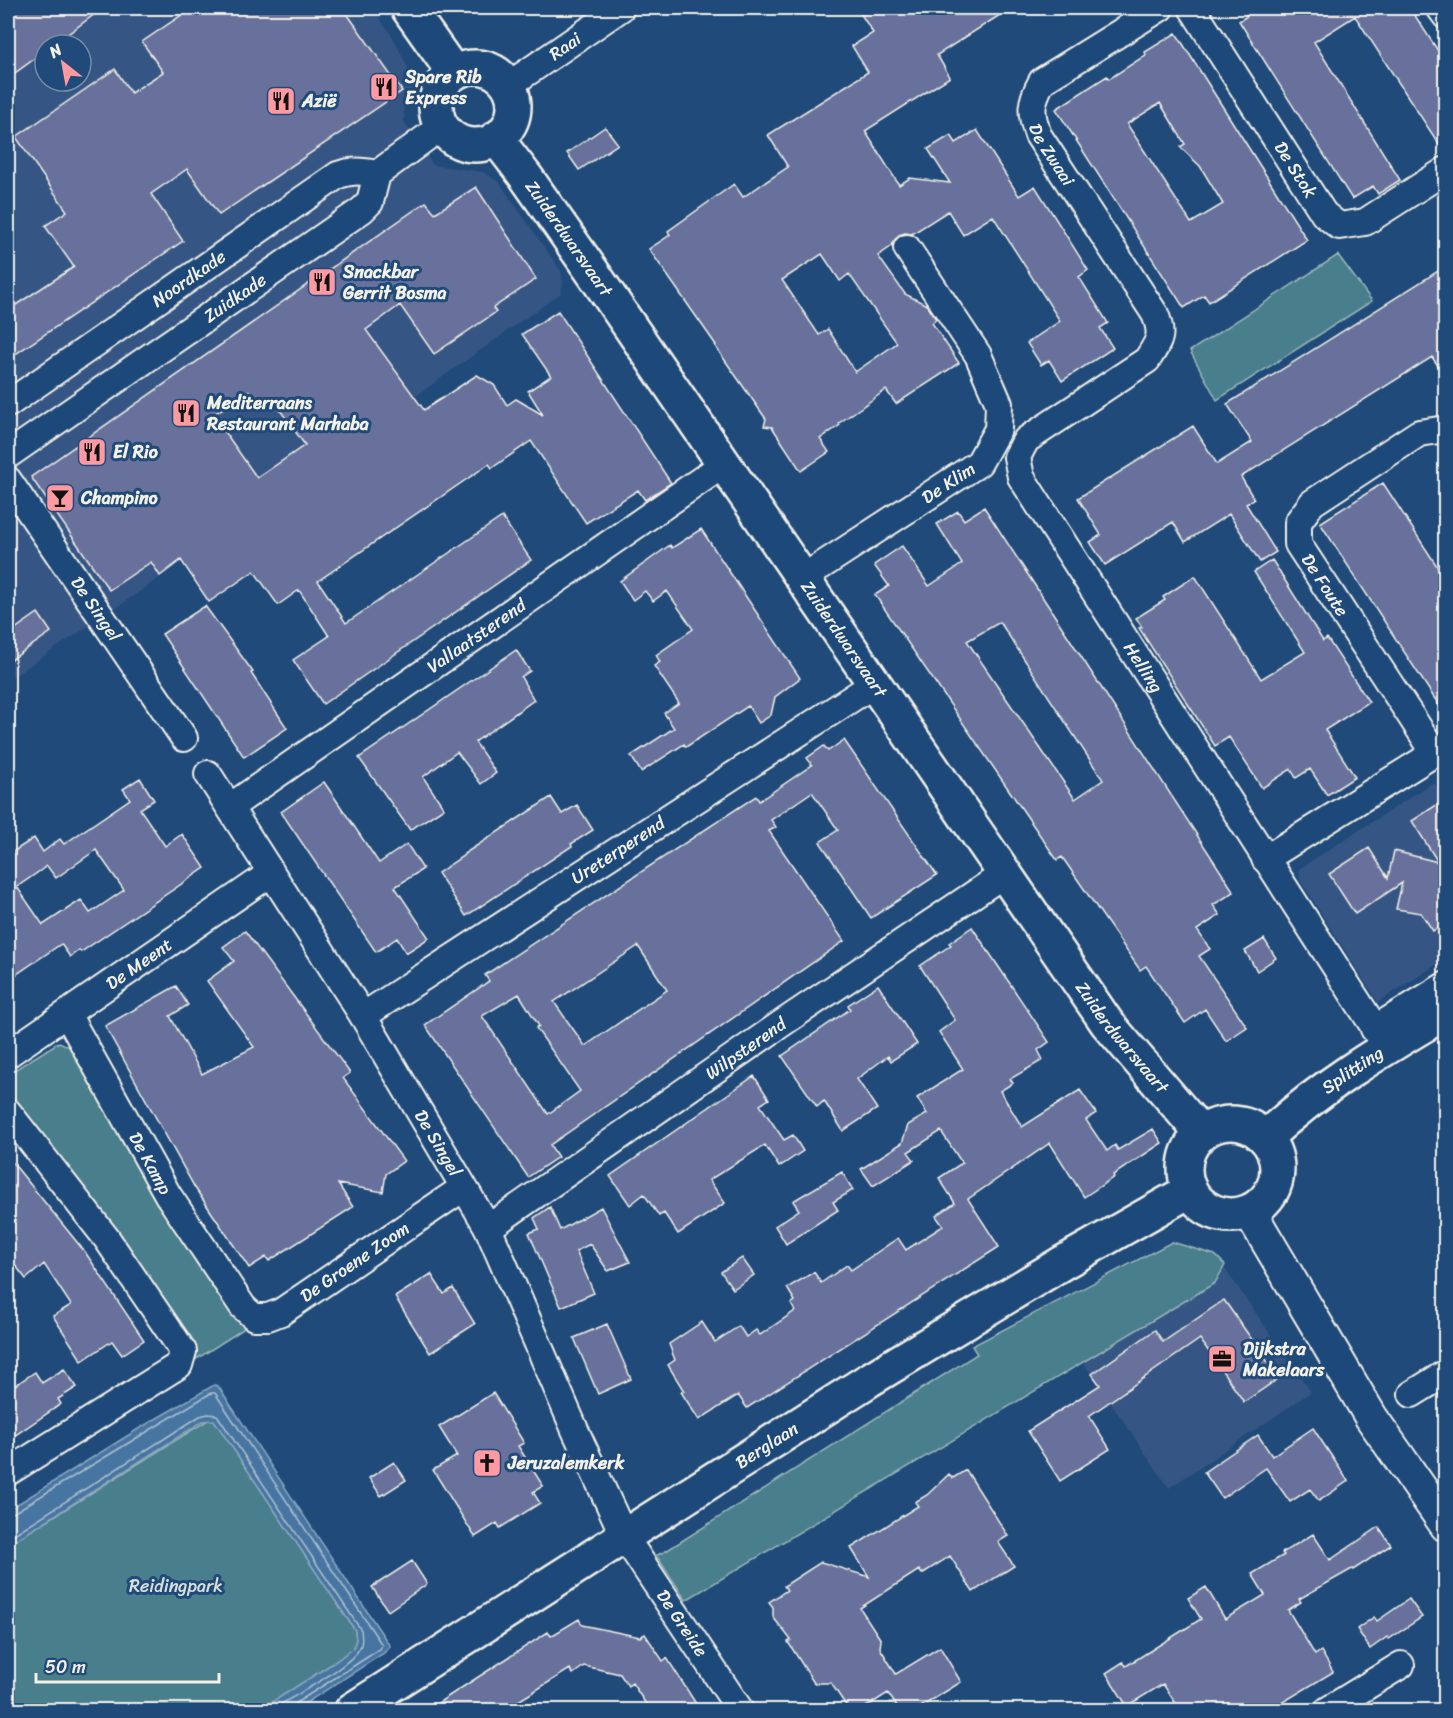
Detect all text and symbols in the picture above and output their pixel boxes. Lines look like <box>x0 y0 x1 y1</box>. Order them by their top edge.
street label: Raai <box>542 23 589 69</box>
north arrow <box>33 33 93 93</box>
text: N <box>42 35 69 66</box>
place label: Spare Rib Express <box>404 61 482 114</box>
restaurant icon: Spare Rib Express <box>368 71 400 103</box>
restaurant icon: Azië <box>265 85 297 117</box>
place label: Azië <box>301 85 337 117</box>
street label: De Zwaai <box>1019 119 1084 194</box>
street label: De Stok <box>1265 135 1326 205</box>
street label: Zuiderdwarsvaart <box>517 173 622 304</box>
street label: Noordkade <box>145 241 233 316</box>
place label: Snackbar Gerrit Bosma <box>342 256 447 309</box>
street label: Zuidkade <box>197 264 273 331</box>
restaurant icon: Snackbar Gerrit Bosma <box>306 266 338 298</box>
place label: Mediterraans Restaurant Marhaba <box>206 387 369 440</box>
restaurant icon: Mediterraans Restaurant Marhaba <box>170 397 202 429</box>
restaurant icon: El Rio <box>76 436 108 468</box>
place label: El Rio <box>113 436 159 468</box>
street label: De Klim <box>915 453 982 513</box>
bar icon: Champino <box>44 482 76 514</box>
place label: Champino <box>80 482 158 514</box>
street label: De Foute <box>1292 547 1358 623</box>
street label: De Singel <box>62 569 130 649</box>
street label: Zuiderdwarsvaart <box>792 573 896 705</box>
street label: Vallaatsterend <box>420 589 534 682</box>
street label: Helling <box>1115 635 1172 700</box>
street label: Ureterperend <box>564 807 673 893</box>
street label: De Meent <box>99 929 179 998</box>
street label: Zuiderdwarsvaart <box>1067 974 1177 1102</box>
street label: Wilpsterend <box>698 1008 794 1088</box>
street label: Splitting <box>1314 1037 1390 1103</box>
street label: De Singel <box>405 1103 471 1184</box>
street label: De Kamp <box>120 1126 181 1201</box>
street label: De Groene Zoom <box>293 1213 416 1311</box>
place label: Dijkstra Makelaars <box>1242 1333 1325 1386</box>
office icon: Dijkstra Makelaars <box>1206 1343 1238 1375</box>
street label: Berglaan <box>729 1413 805 1478</box>
church icon: Jeruzalemkerk <box>471 1447 503 1479</box>
place label: Jeruzalemkerk <box>507 1447 625 1479</box>
park label: Reidingpark <box>129 1570 223 1602</box>
street label: De Greide <box>648 1583 717 1664</box>
scale bar <box>36 1646 219 1684</box>
text: 50 m <box>45 1651 86 1683</box>

